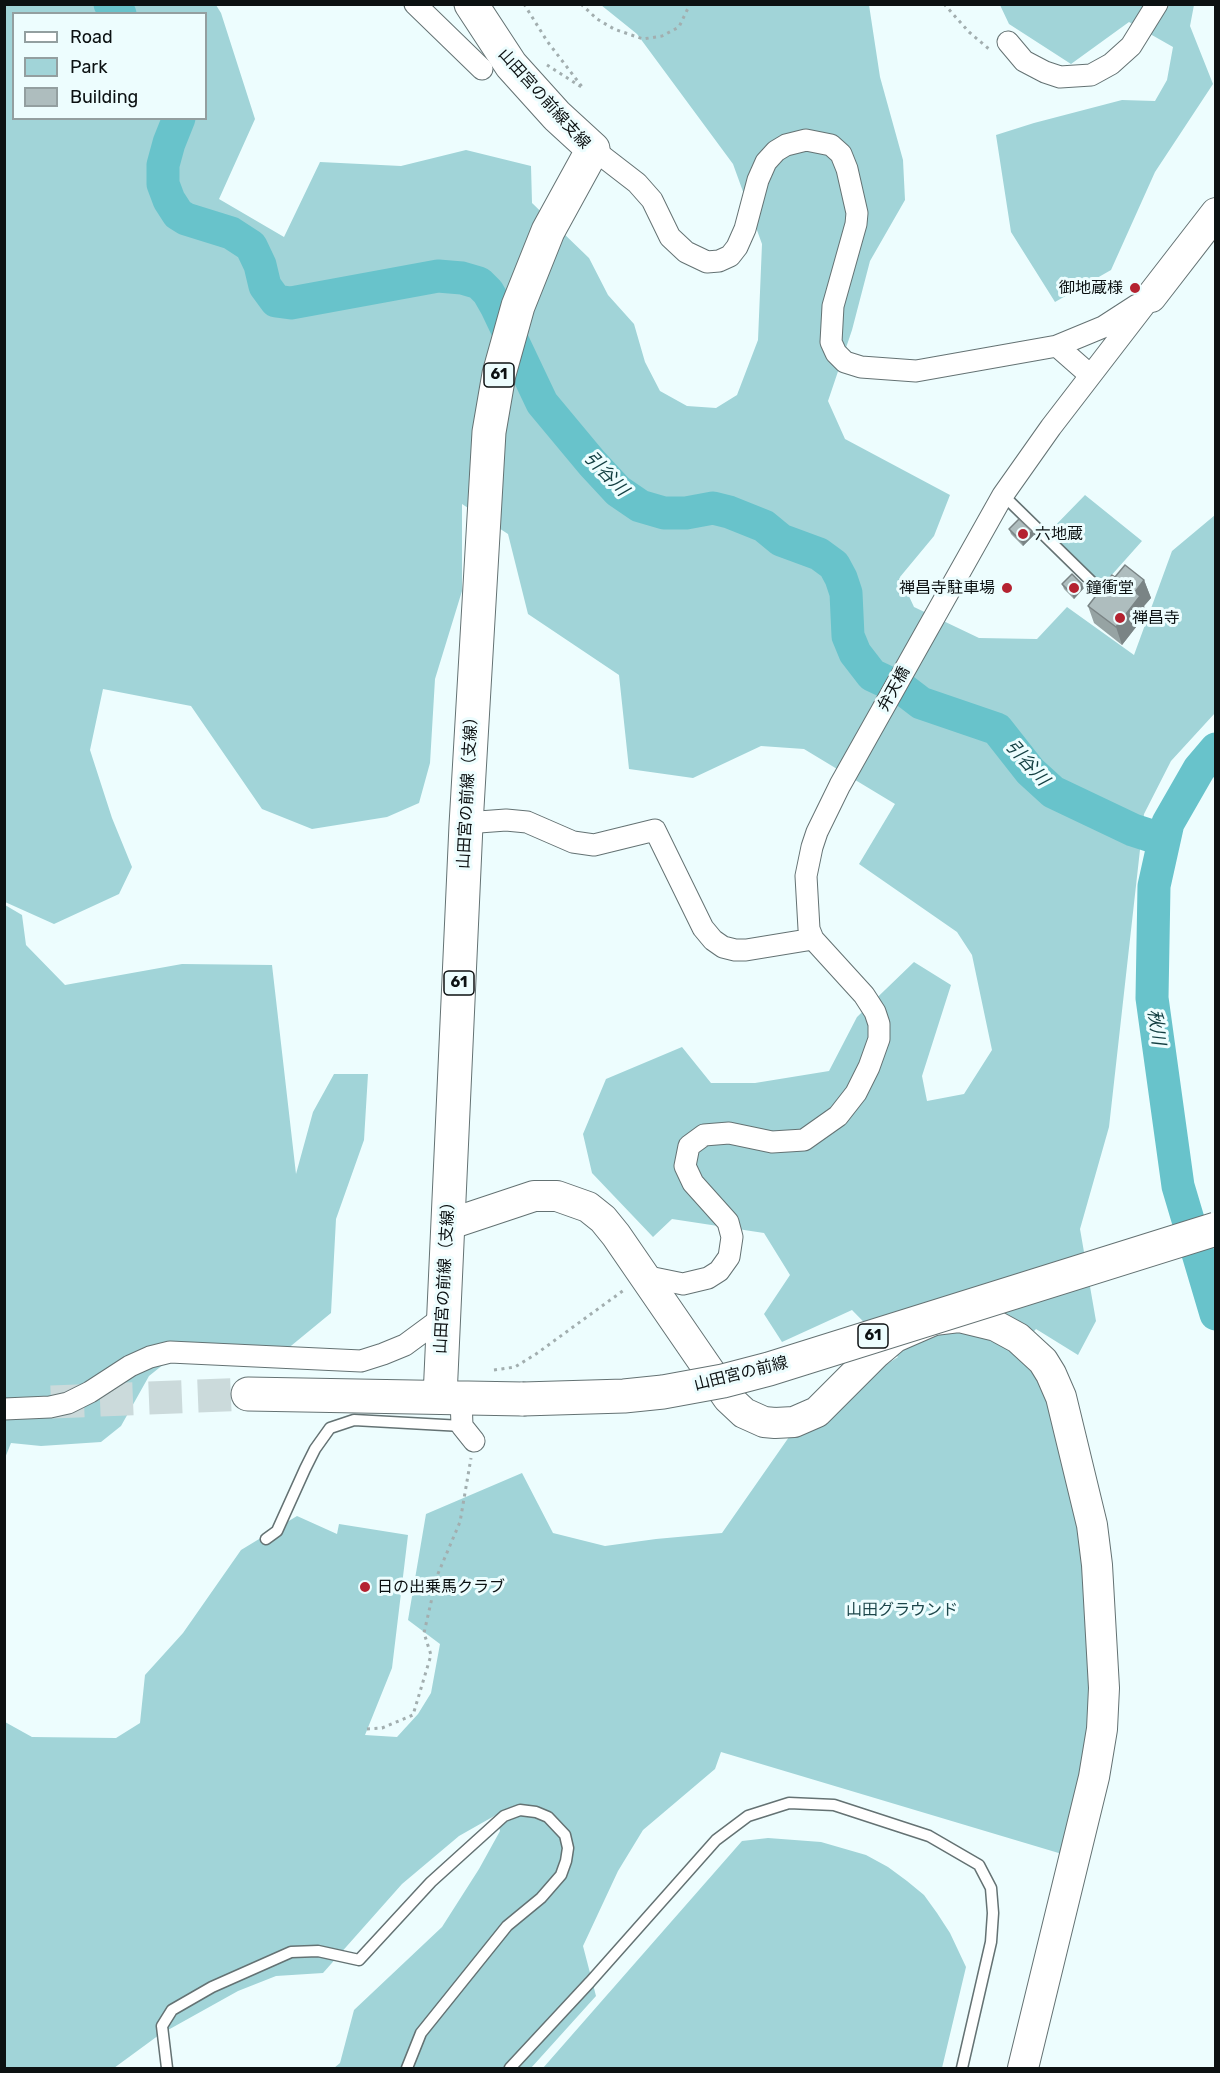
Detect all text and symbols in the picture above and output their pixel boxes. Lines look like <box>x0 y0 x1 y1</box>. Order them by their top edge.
legend <box>12 12 207 120</box>
text: Road <box>70 26 113 48</box>
street label: 山田宮の前線支線 <box>494 45 594 153</box>
text: Park <box>70 56 107 78</box>
text: Building <box>70 86 138 108</box>
place label: 御地蔵様 <box>1059 278 1123 298</box>
marker: 御地蔵様 <box>1128 281 1142 295</box>
road number: 61 <box>484 363 514 387</box>
water label: 引谷川 <box>579 447 633 501</box>
place label: 六地蔵 <box>1035 524 1083 544</box>
marker: 六地蔵 <box>1016 527 1030 541</box>
place label: 禅昌寺駐車場 <box>899 578 995 598</box>
place label: 鐘衝堂 <box>1086 578 1134 598</box>
marker: 禅昌寺駐車場 <box>1000 581 1014 595</box>
marker: 鐘衝堂 <box>1067 581 1081 595</box>
place label: 禅昌寺 <box>1132 608 1180 628</box>
marker: 禅昌寺 <box>1113 611 1127 625</box>
street label: 弁天橋 <box>874 663 914 715</box>
street label: 山田宮の前線（支線） <box>454 709 482 869</box>
water label: 引谷川 <box>1001 736 1053 790</box>
road number: 61 <box>444 971 474 995</box>
water label: 秋川 <box>1143 1008 1169 1046</box>
street label: 山田宮の前線（支線） <box>431 1194 459 1354</box>
road number: 61 <box>858 1324 888 1348</box>
street label: 山田宮の前線 <box>692 1353 790 1395</box>
place label: 日の出乗馬クラブ <box>377 1577 505 1597</box>
marker: 日の出乗馬クラブ <box>358 1580 372 1594</box>
park label: 山田グラウンド <box>846 1600 958 1620</box>

